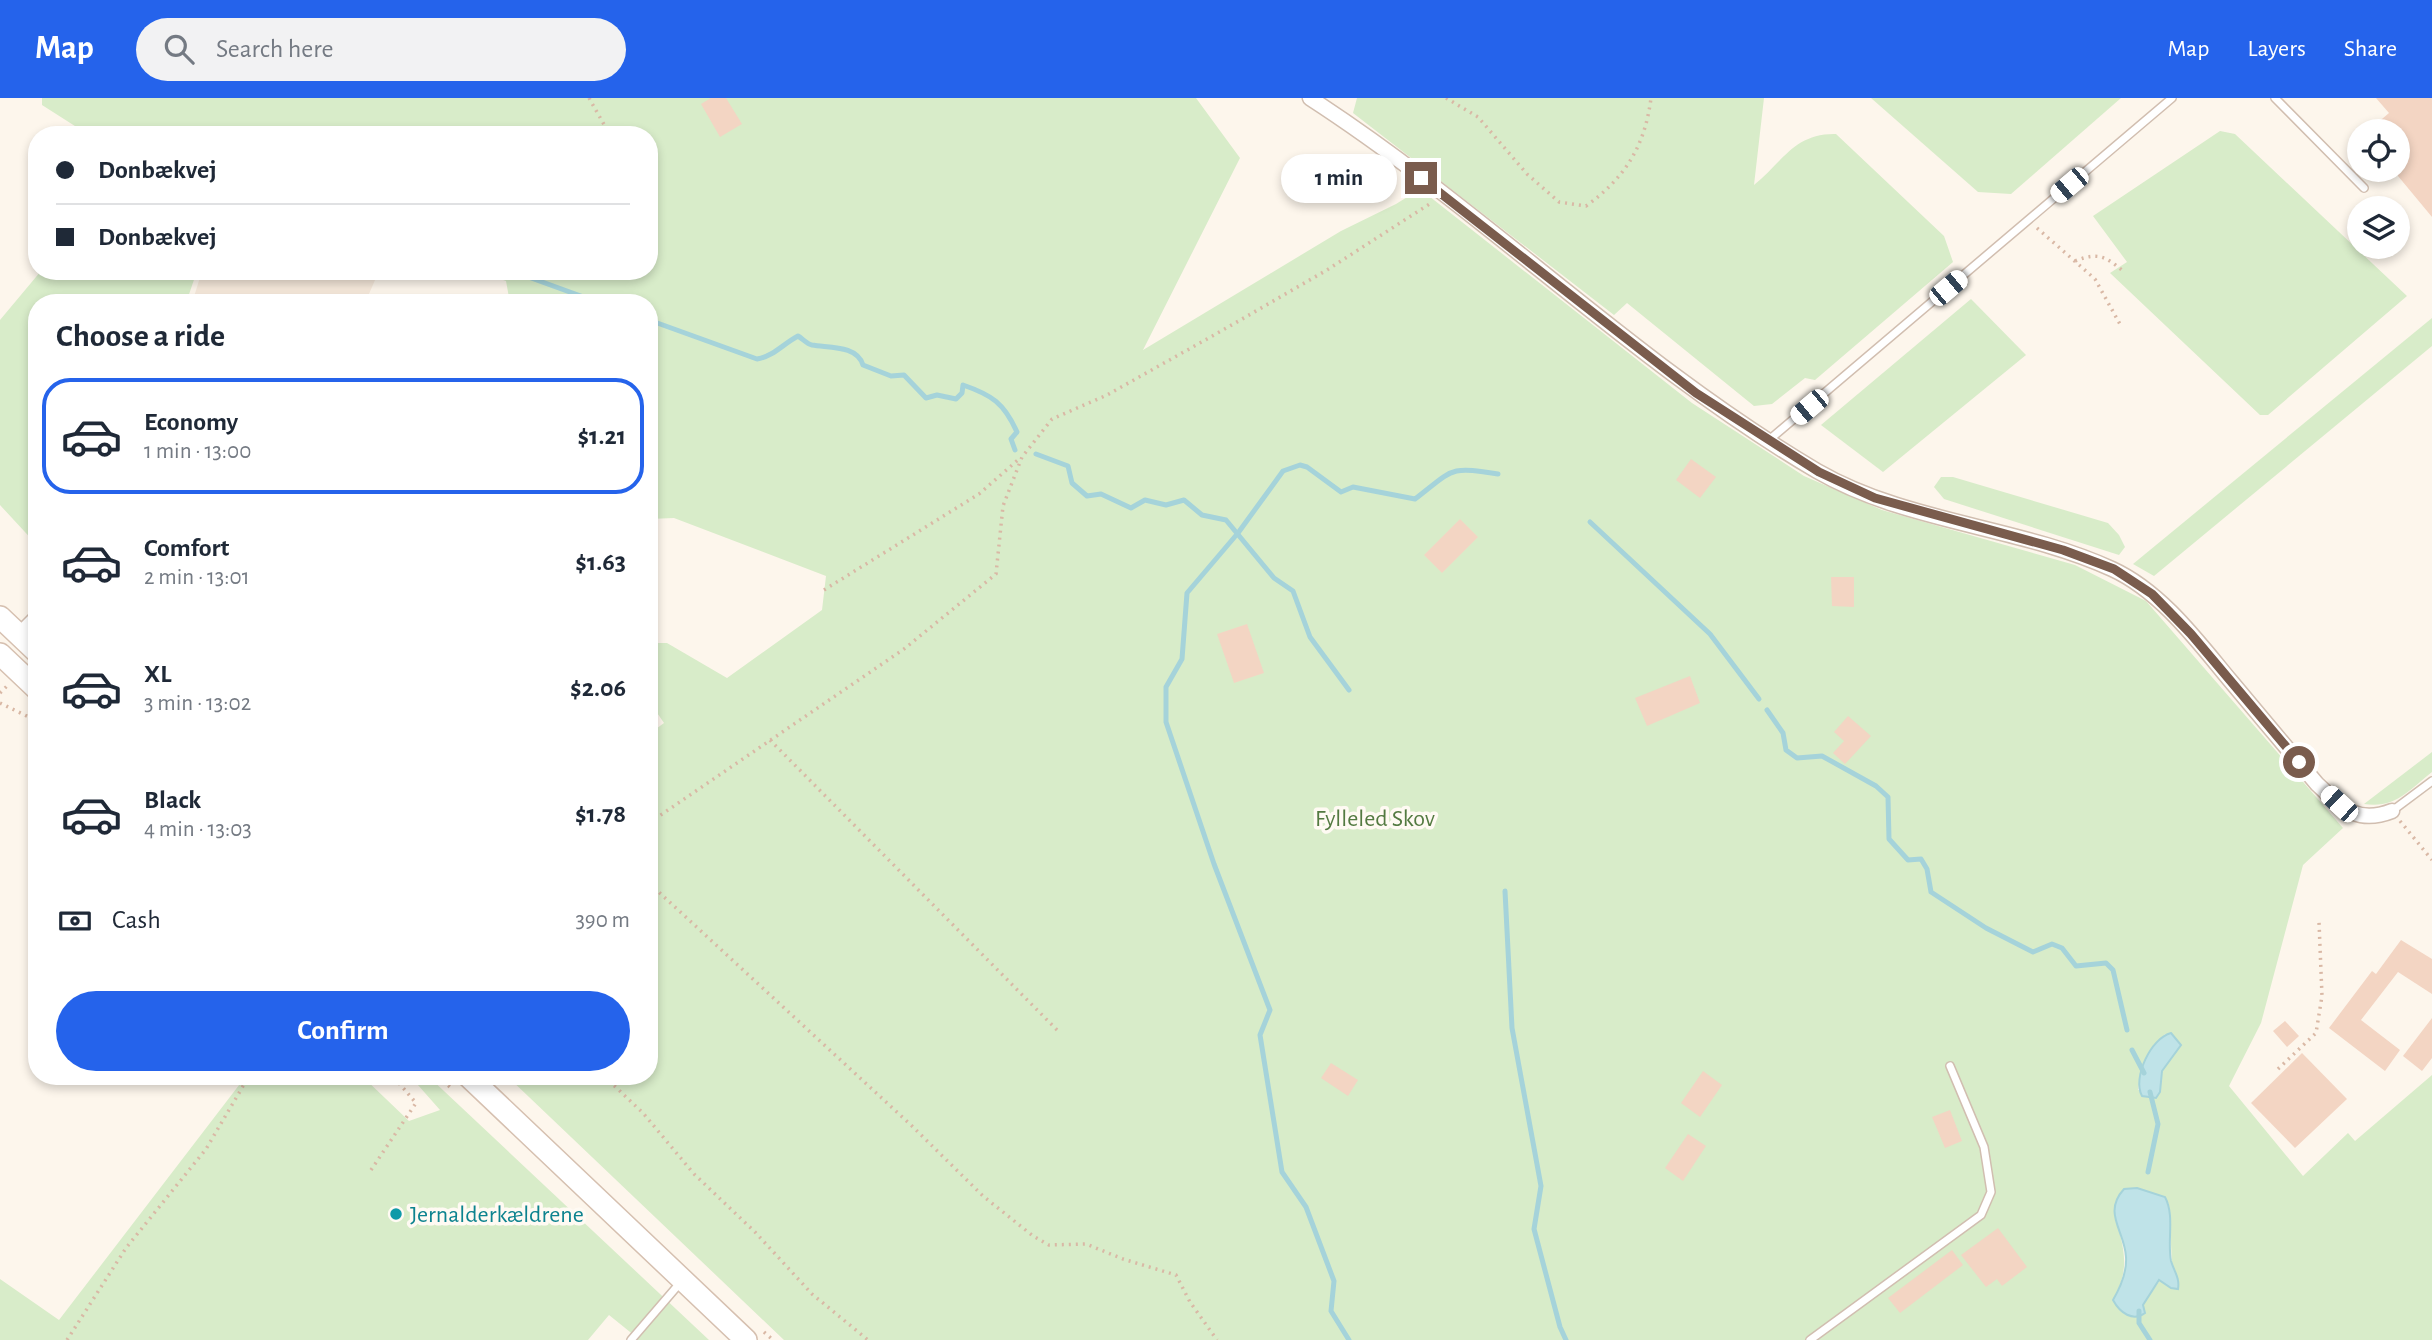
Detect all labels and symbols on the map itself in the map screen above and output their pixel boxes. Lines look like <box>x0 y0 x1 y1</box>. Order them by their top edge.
callout: 1 min <box>1281 154 1396 202</box>
route end <box>1405 162 1437 194</box>
car <box>2047 163 2092 207</box>
car <box>1926 266 1971 310</box>
car <box>1787 385 1832 429</box>
route start <box>2283 746 2315 778</box>
car <box>2317 782 2362 826</box>
park label: Fylleled Skov <box>1315 807 1435 831</box>
place label: Jernalderkældrene <box>410 1203 584 1227</box>
marker: Jernalderkældrene <box>388 1206 404 1222</box>

